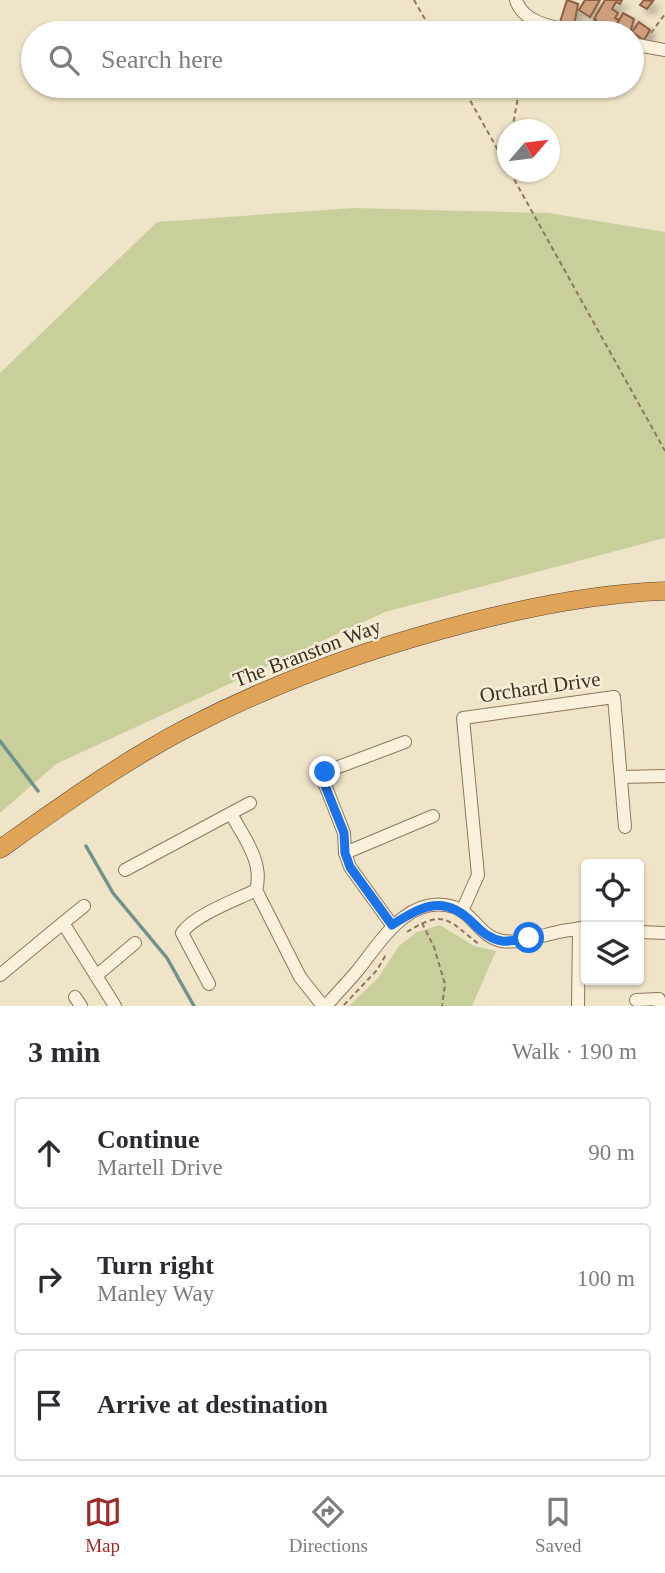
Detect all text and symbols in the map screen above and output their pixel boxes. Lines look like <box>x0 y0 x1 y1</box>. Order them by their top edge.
search box <box>21 21 644 98</box>
icon: search <box>45 41 83 79</box>
text: Search here <box>101 45 223 74</box>
north arrow <box>497 119 560 182</box>
street label: The Branston Way <box>230 614 385 692</box>
street label: Orchard Drive <box>478 667 602 707</box>
route end <box>309 756 340 787</box>
map controls <box>581 859 644 985</box>
button: locate <box>581 859 644 922</box>
route start <box>513 922 544 953</box>
button: layers <box>581 922 644 985</box>
text: 3 min <box>28 1035 101 1068</box>
text: Walk · 190 m <box>512 1039 637 1064</box>
text: Continue <box>97 1125 200 1154</box>
icon: ahead <box>30 1134 68 1172</box>
text: 90 m <box>588 1140 635 1165</box>
text: Martell Drive <box>97 1155 223 1180</box>
text: Turn right <box>97 1251 214 1280</box>
icon: right <box>30 1260 68 1298</box>
text: 100 m <box>577 1266 635 1291</box>
text: Manley Way <box>97 1281 214 1306</box>
icon: arrive <box>30 1386 68 1424</box>
text: Arrive at destination <box>97 1390 328 1419</box>
tab: Map <box>84 1493 122 1557</box>
tab: Directions <box>289 1493 368 1557</box>
tab: Saved <box>535 1493 581 1557</box>

